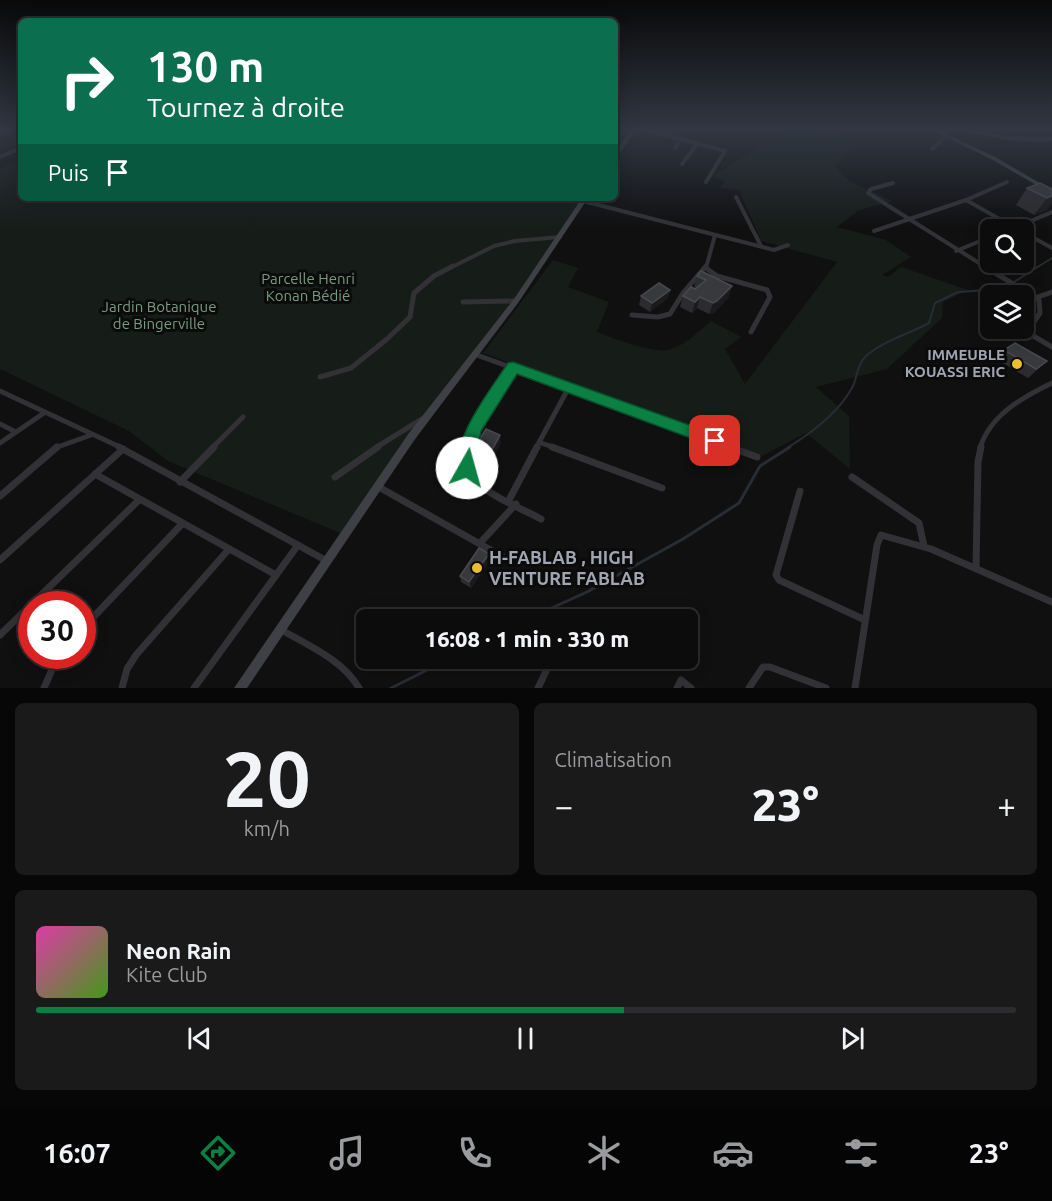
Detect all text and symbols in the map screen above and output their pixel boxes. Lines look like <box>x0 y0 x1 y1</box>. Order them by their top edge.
icon: right <box>48 42 126 120</box>
text: 130 m <box>147 43 264 90</box>
text: Tournez à droite <box>147 92 345 122</box>
icon: arrive <box>101 156 134 189</box>
text: Puis <box>48 160 89 185</box>
map controls <box>980 219 1034 339</box>
button: search <box>980 219 1034 273</box>
park label: Parcelle Henri Konan Bédié <box>261 270 355 304</box>
button: layers <box>980 285 1034 339</box>
park label: Jardin Botanique de Bingerville <box>102 298 216 332</box>
place label: IMMEUBLE KOUASSI ERIC <box>905 346 1005 380</box>
marker: IMMEUBLE KOUASSI ERIC <box>1010 357 1024 371</box>
pin <box>689 415 740 466</box>
icon: arrive <box>698 424 731 457</box>
position arrow <box>435 436 499 500</box>
place label: H-FABLAB , HIGH VENTURE FABLAB <box>489 547 645 588</box>
marker: H-FABLAB , HIGH VENTURE FABLAB <box>470 561 484 575</box>
speed limit sign: 30 <box>18 591 96 669</box>
text: 16:08 · 1 min · 330 m <box>425 626 629 651</box>
text: 20 <box>223 734 311 822</box>
text: Climatisation <box>555 748 672 771</box>
text: 23° <box>752 779 819 830</box>
text: − <box>555 787 573 824</box>
text: + <box>997 787 1016 824</box>
text: km/h <box>244 817 290 840</box>
text: Neon Rain <box>126 938 231 963</box>
text: Kite Club <box>126 963 208 986</box>
icon: previous <box>183 1022 216 1055</box>
icon: pause <box>509 1022 542 1055</box>
icon: next <box>836 1022 869 1055</box>
icon: directions <box>197 1132 239 1174</box>
icon: music <box>326 1132 368 1174</box>
icon: phone <box>454 1132 496 1174</box>
icon: climate <box>583 1132 625 1174</box>
icon: car <box>712 1132 754 1174</box>
icon: filters <box>840 1132 882 1174</box>
text: 16:07 <box>43 1138 111 1168</box>
text: 23° <box>969 1138 1009 1168</box>

